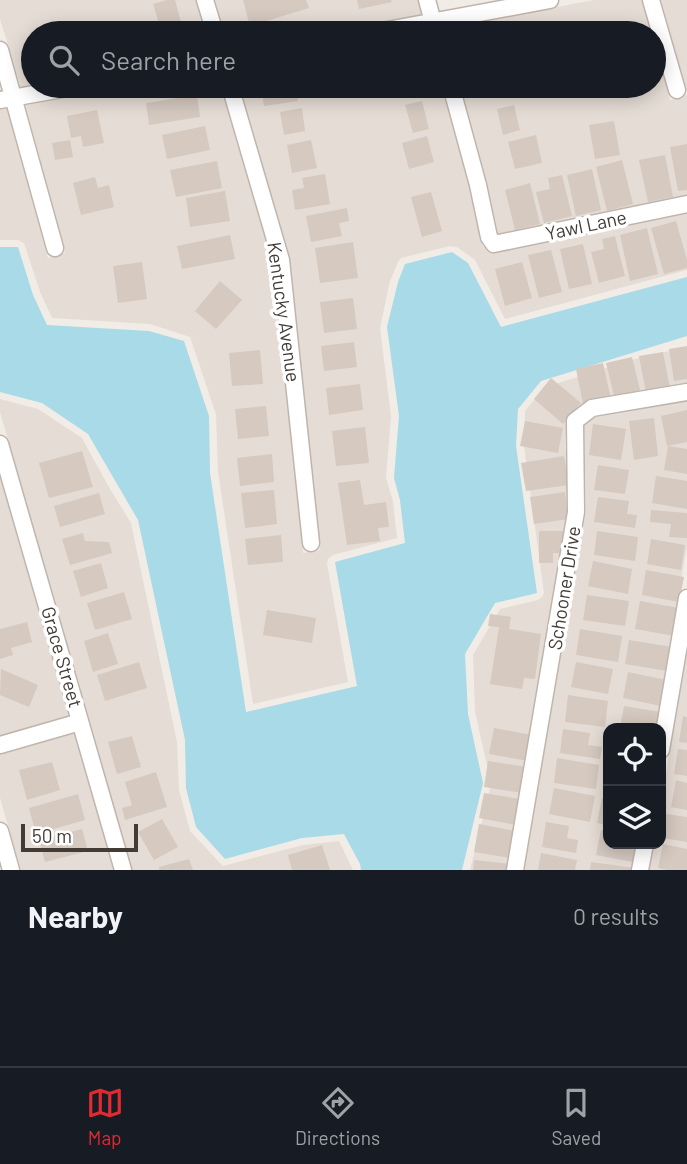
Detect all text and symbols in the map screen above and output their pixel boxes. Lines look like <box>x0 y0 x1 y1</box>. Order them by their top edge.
search box <box>21 21 666 98</box>
icon: search <box>45 41 83 79</box>
text: Search here <box>101 44 236 75</box>
street label: Yawl Lane <box>543 205 628 244</box>
street label: Kentucky Avenue <box>263 240 306 383</box>
street label: Schooner Drive <box>542 524 585 651</box>
street label: Grace Street <box>37 604 88 710</box>
map controls <box>603 723 666 849</box>
button: locate <box>603 723 666 786</box>
button: layers <box>603 786 666 849</box>
scale bar <box>21 821 138 853</box>
text: 50 m <box>32 824 72 847</box>
text: Nearby <box>28 898 123 934</box>
text: 0 results <box>573 902 659 930</box>
tab: Map <box>86 1084 124 1149</box>
tab: Directions <box>295 1084 380 1149</box>
tab: Saved <box>551 1084 601 1149</box>

